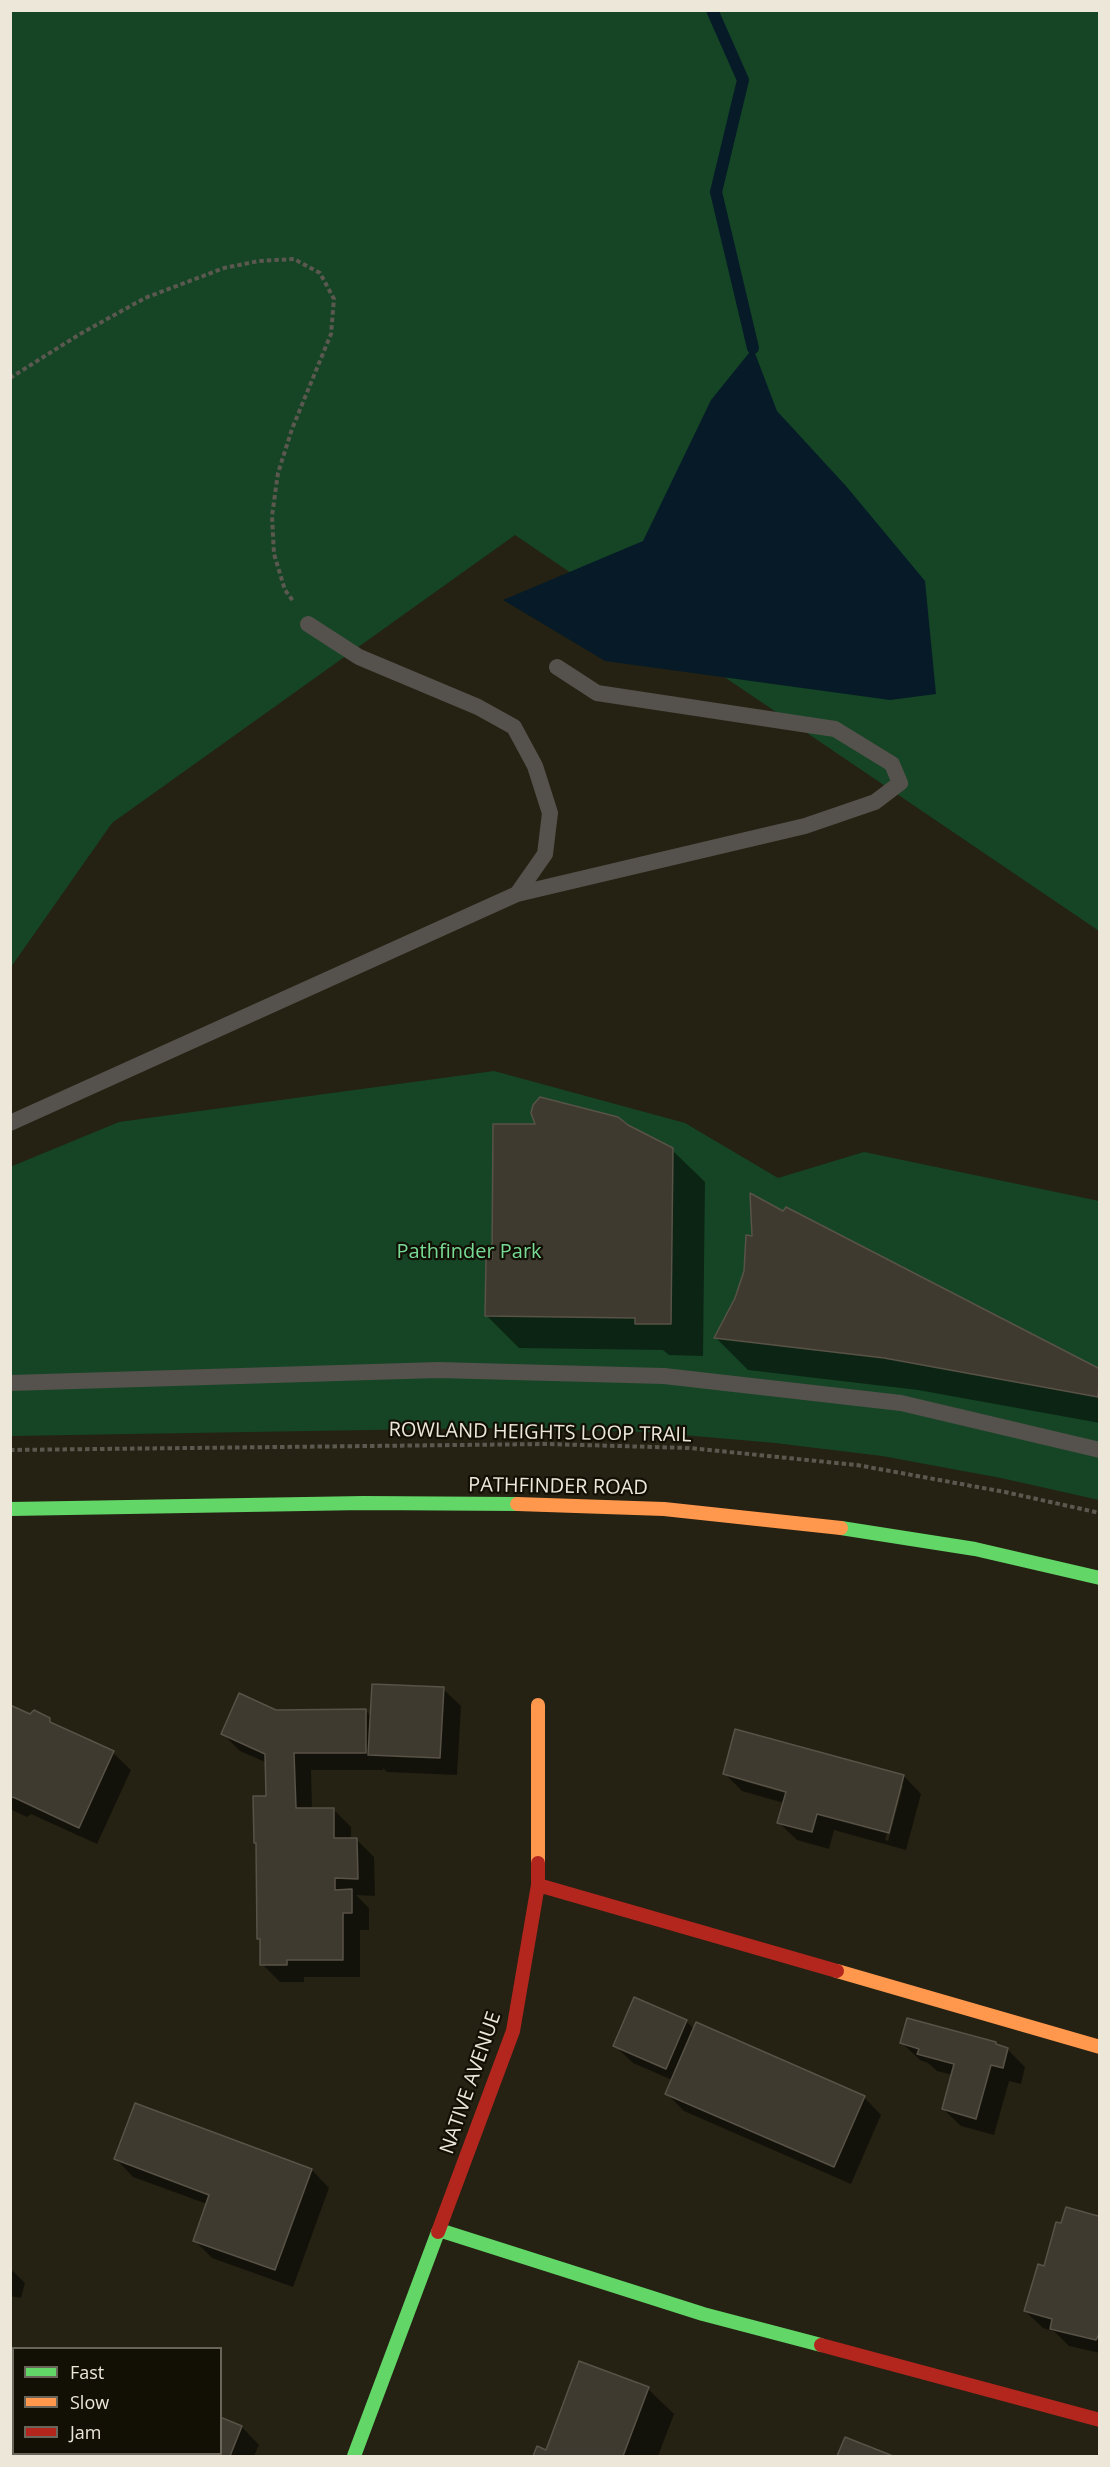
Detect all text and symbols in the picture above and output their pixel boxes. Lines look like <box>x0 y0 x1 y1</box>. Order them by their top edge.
park label: Pathfinder Park <box>396 1240 542 1264</box>
street label: ROWLAND HEIGHTS LOOP TRAIL <box>388 1418 692 1448</box>
street label: PATHFINDER ROAD <box>468 1473 648 1501</box>
street label: NATIVE AVENUE <box>435 2009 507 2157</box>
legend <box>12 2347 222 2455</box>
text: Fast <box>70 2360 104 2384</box>
text: Slow <box>70 2390 109 2414</box>
text: Jam <box>70 2420 102 2444</box>

